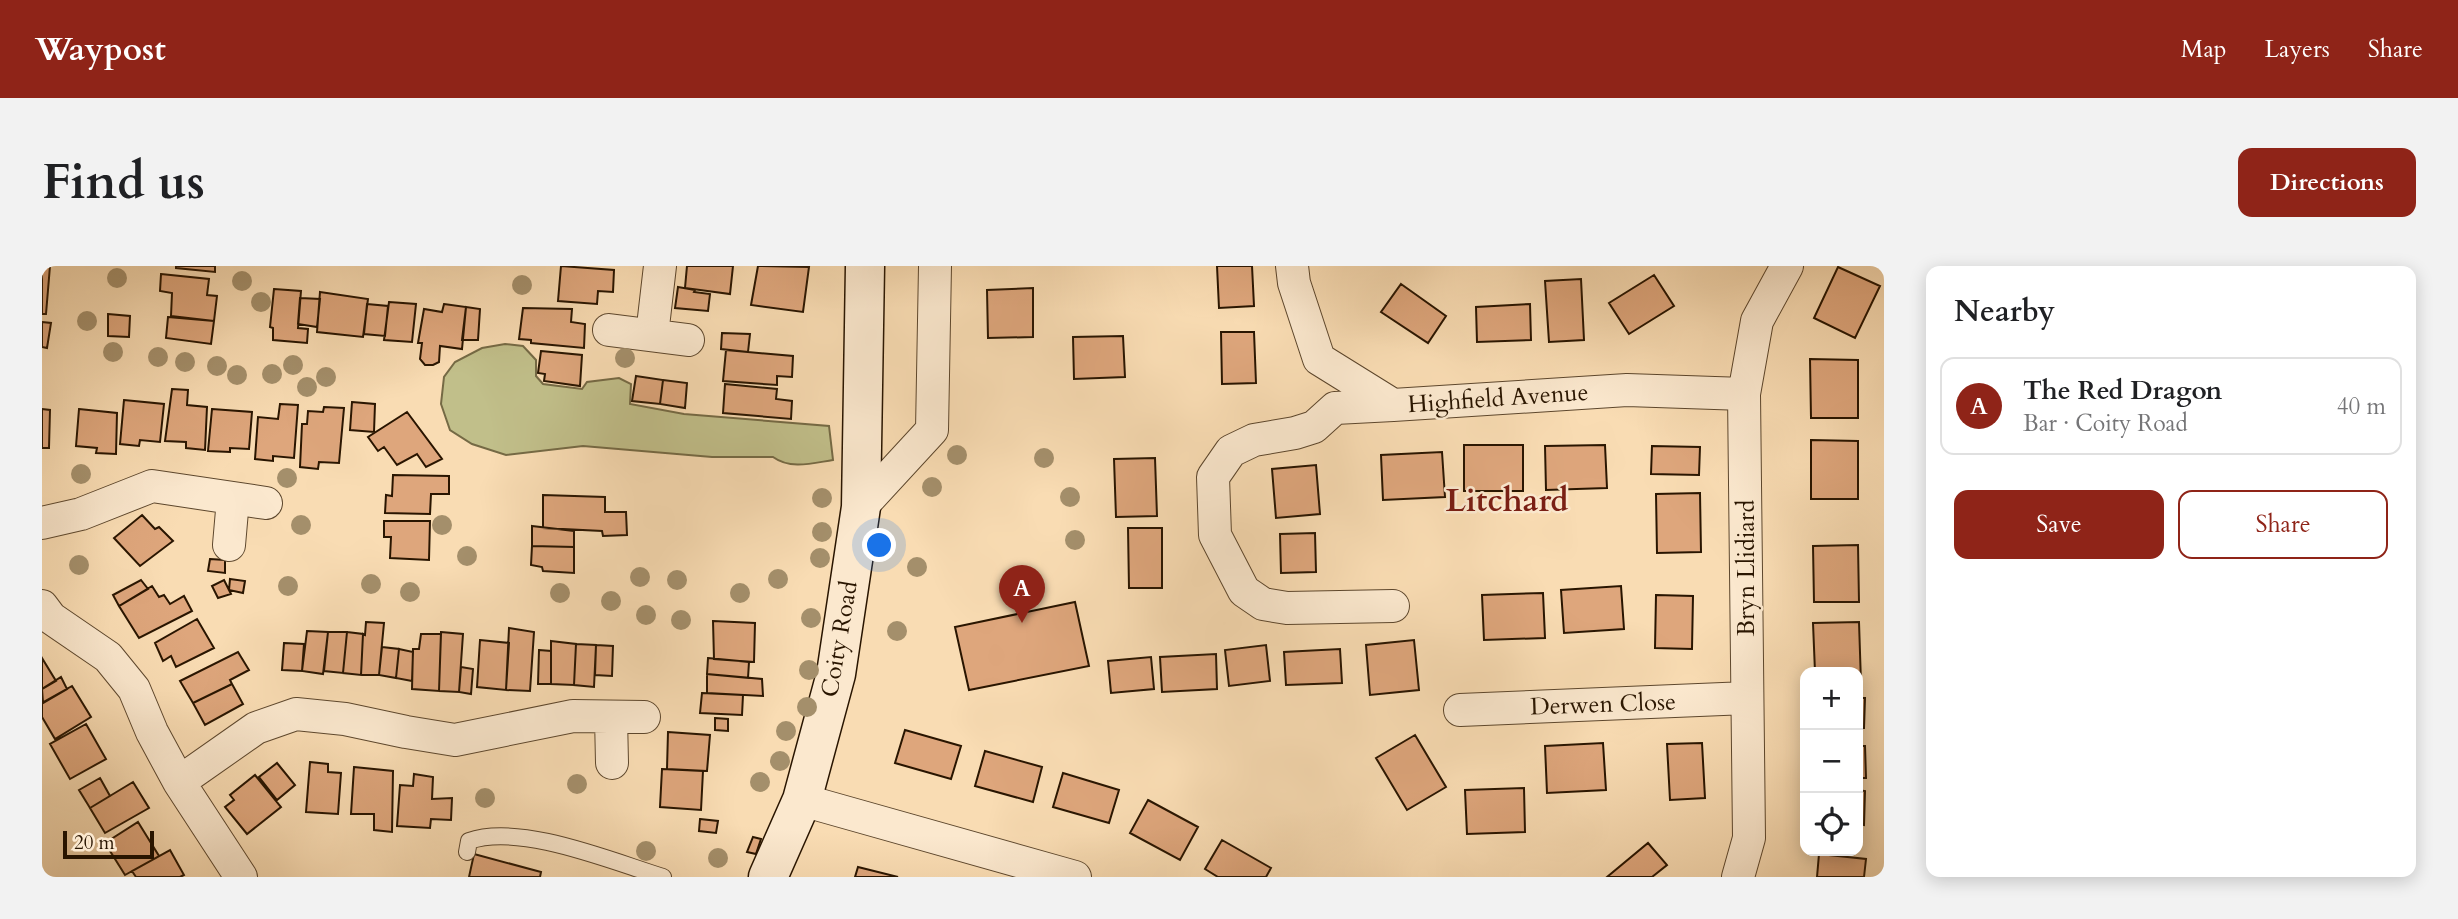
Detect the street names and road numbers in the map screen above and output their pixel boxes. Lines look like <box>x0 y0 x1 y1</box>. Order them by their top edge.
street label: Highfield Avenue <box>1407 376 1589 421</box>
street label: Bryn Llidiard <box>1730 499 1763 636</box>
street label: Coity Road <box>813 578 866 700</box>
street label: Derwen Close <box>1530 685 1676 724</box>

